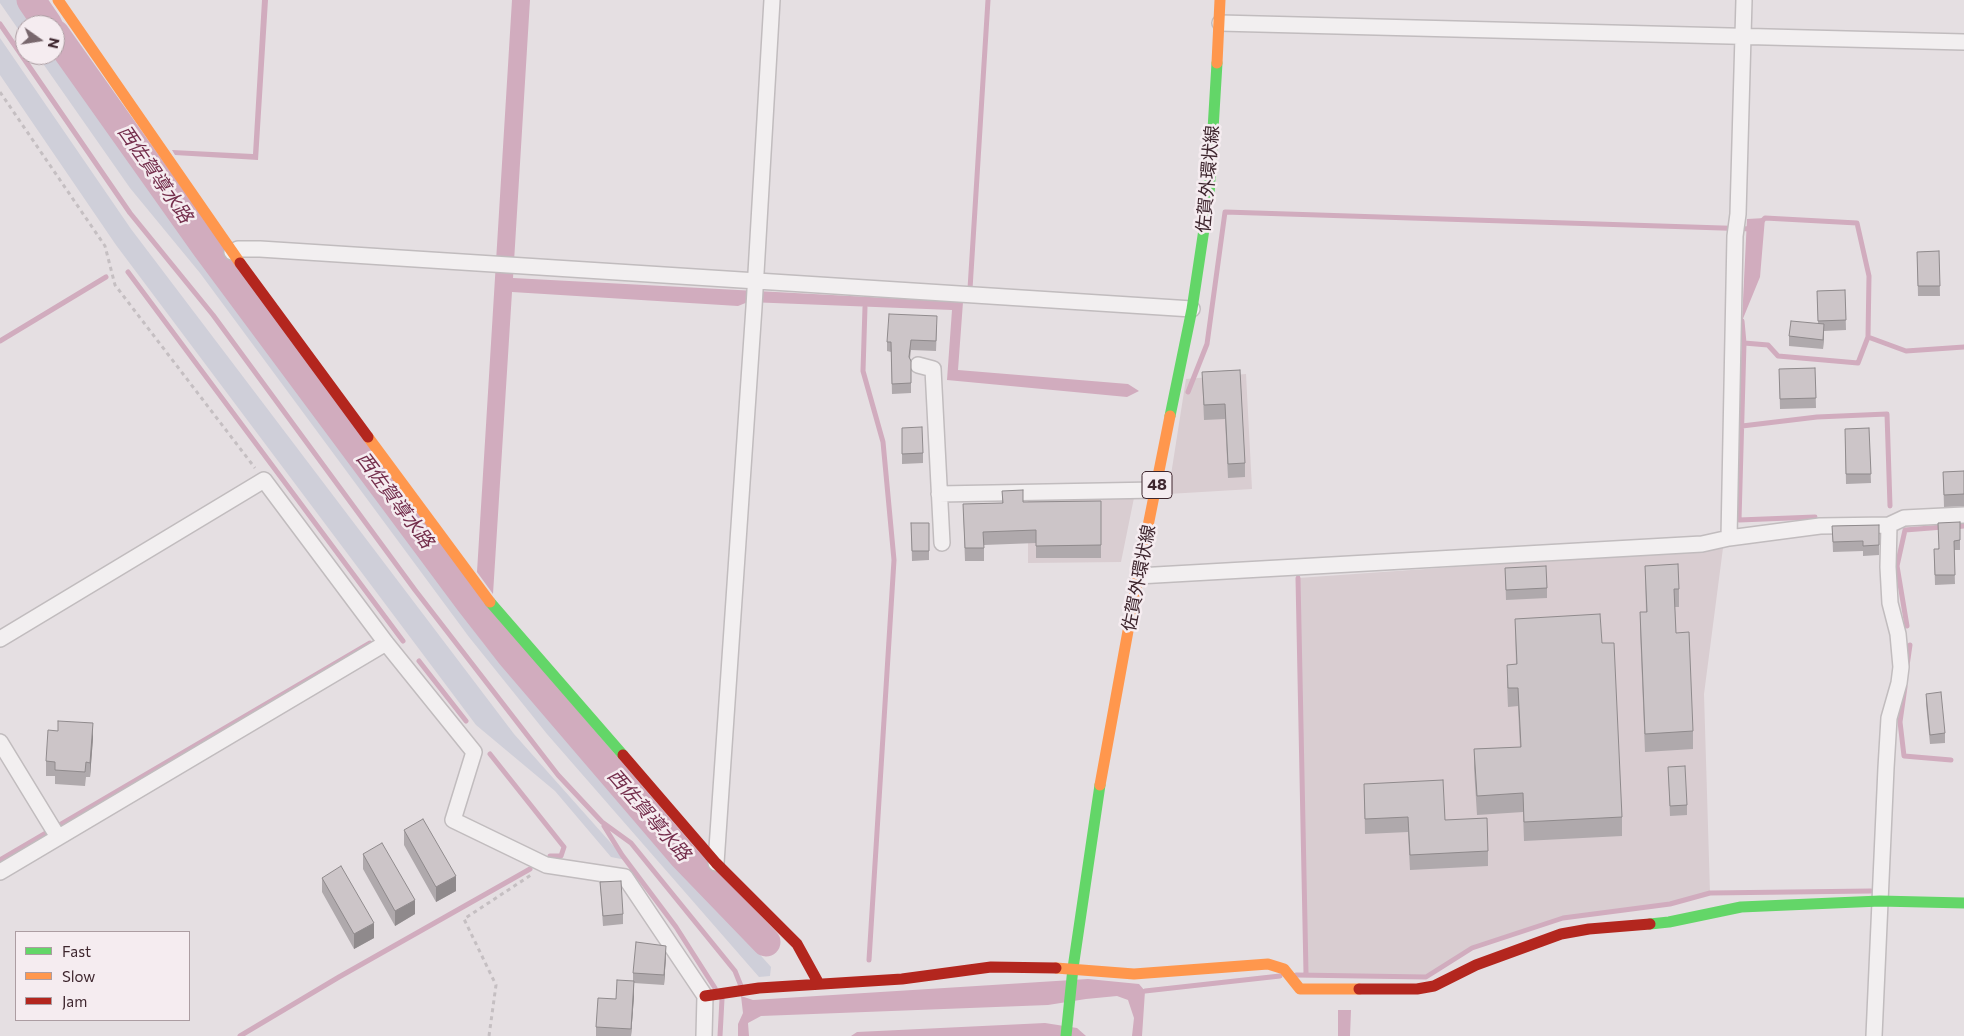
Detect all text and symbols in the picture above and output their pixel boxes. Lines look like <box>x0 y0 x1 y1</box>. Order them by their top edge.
north arrow <box>15 15 65 65</box>
text: N <box>45 36 64 50</box>
water label: 西佐賀導水路 <box>113 121 197 227</box>
street label: 佐賀外環状線 <box>1193 124 1223 234</box>
water label: 西佐賀導水路 <box>352 448 438 552</box>
road number: 48 <box>1142 472 1172 498</box>
street label: 佐賀外環状線 <box>1118 523 1160 633</box>
water label: 西佐賀導水路 <box>603 765 695 865</box>
legend <box>15 931 190 1021</box>
text: Fast <box>62 942 91 960</box>
text: Slow <box>62 967 95 985</box>
text: Jam <box>62 992 87 1010</box>

